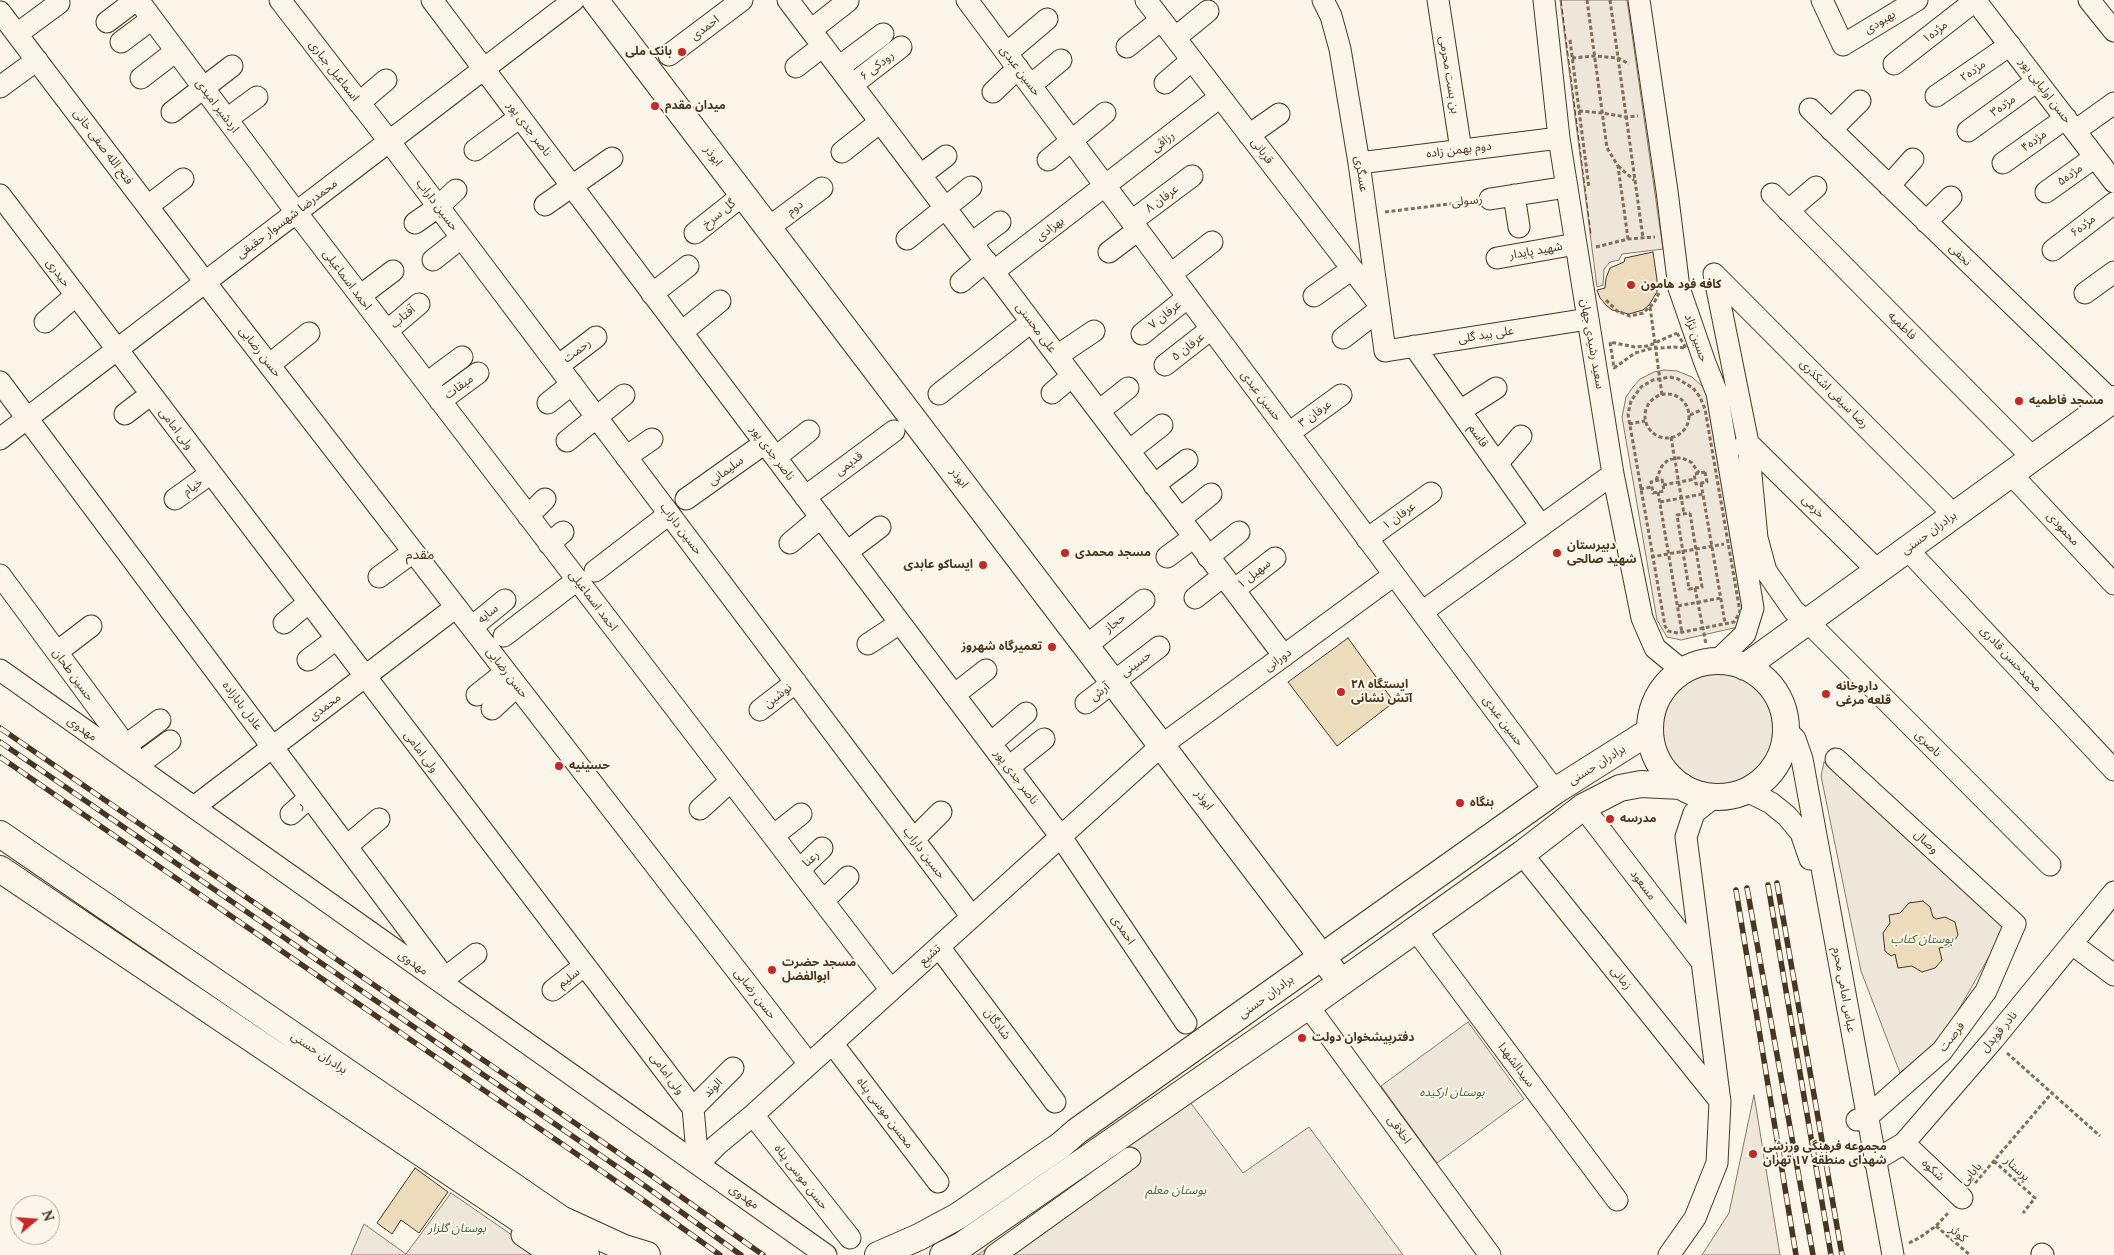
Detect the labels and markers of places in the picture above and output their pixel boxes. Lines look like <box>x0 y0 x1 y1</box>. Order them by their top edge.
place label: بانک ملی <box>625 45 672 59</box>
marker: بانک ملی <box>676 46 688 58</box>
place label: میدان مقدم <box>665 99 726 113</box>
marker: میدان مقدم <box>649 100 661 112</box>
place label: کافه فود هامون <box>1641 278 1722 292</box>
marker: کافه فود هامون <box>1625 279 1637 291</box>
place label: مسجد فاطمیه <box>2029 394 2104 408</box>
marker: مسجد فاطمیه <box>2013 395 2025 407</box>
place label: دبیرستان شهید صالحی <box>1567 539 1637 567</box>
place label: مسجد محمدی <box>1075 546 1151 560</box>
marker: مسجد محمدی <box>1059 547 1071 559</box>
marker: دبیرستان شهید صالحی <box>1551 547 1563 559</box>
place label: ایساکو عابدی <box>903 558 973 572</box>
marker: ایساکو عابدی <box>977 559 989 571</box>
place label: تعمیرگاه شهروز <box>961 640 1042 654</box>
marker: تعمیرگاه شهروز <box>1046 641 1058 653</box>
place label: ایستگاه ۲۸ آتش نشانی <box>1351 678 1412 706</box>
place label: داروخانه قلعه مرغی <box>1836 680 1891 708</box>
marker: ایستگاه ۲۸ آتش نشانی <box>1335 686 1347 698</box>
marker: داروخانه قلعه مرغی <box>1820 688 1832 700</box>
place label: حسینیه <box>569 759 610 773</box>
marker: حسینیه <box>553 760 565 772</box>
place label: بنگاه <box>1470 796 1494 810</box>
marker: بنگاه <box>1454 797 1466 809</box>
place label: مدرسه <box>1620 812 1656 826</box>
marker: مدرسه <box>1604 813 1616 825</box>
place label: مسجد حضرت ابوالفضل <box>782 956 856 984</box>
marker: مسجد حضرت ابوالفضل <box>766 964 778 976</box>
place label: دفترپیشخوان دولت <box>1312 1031 1415 1045</box>
marker: دفترپیشخوان دولت <box>1296 1032 1308 1044</box>
place label: مجموعه فرهنگی ورزشی شهدای منطقه ۱۷ تهران <box>1763 1140 1887 1168</box>
marker: مجموعه فرهنگی ورزشی شهدای منطقه ۱۷ تهران <box>1747 1148 1759 1160</box>

